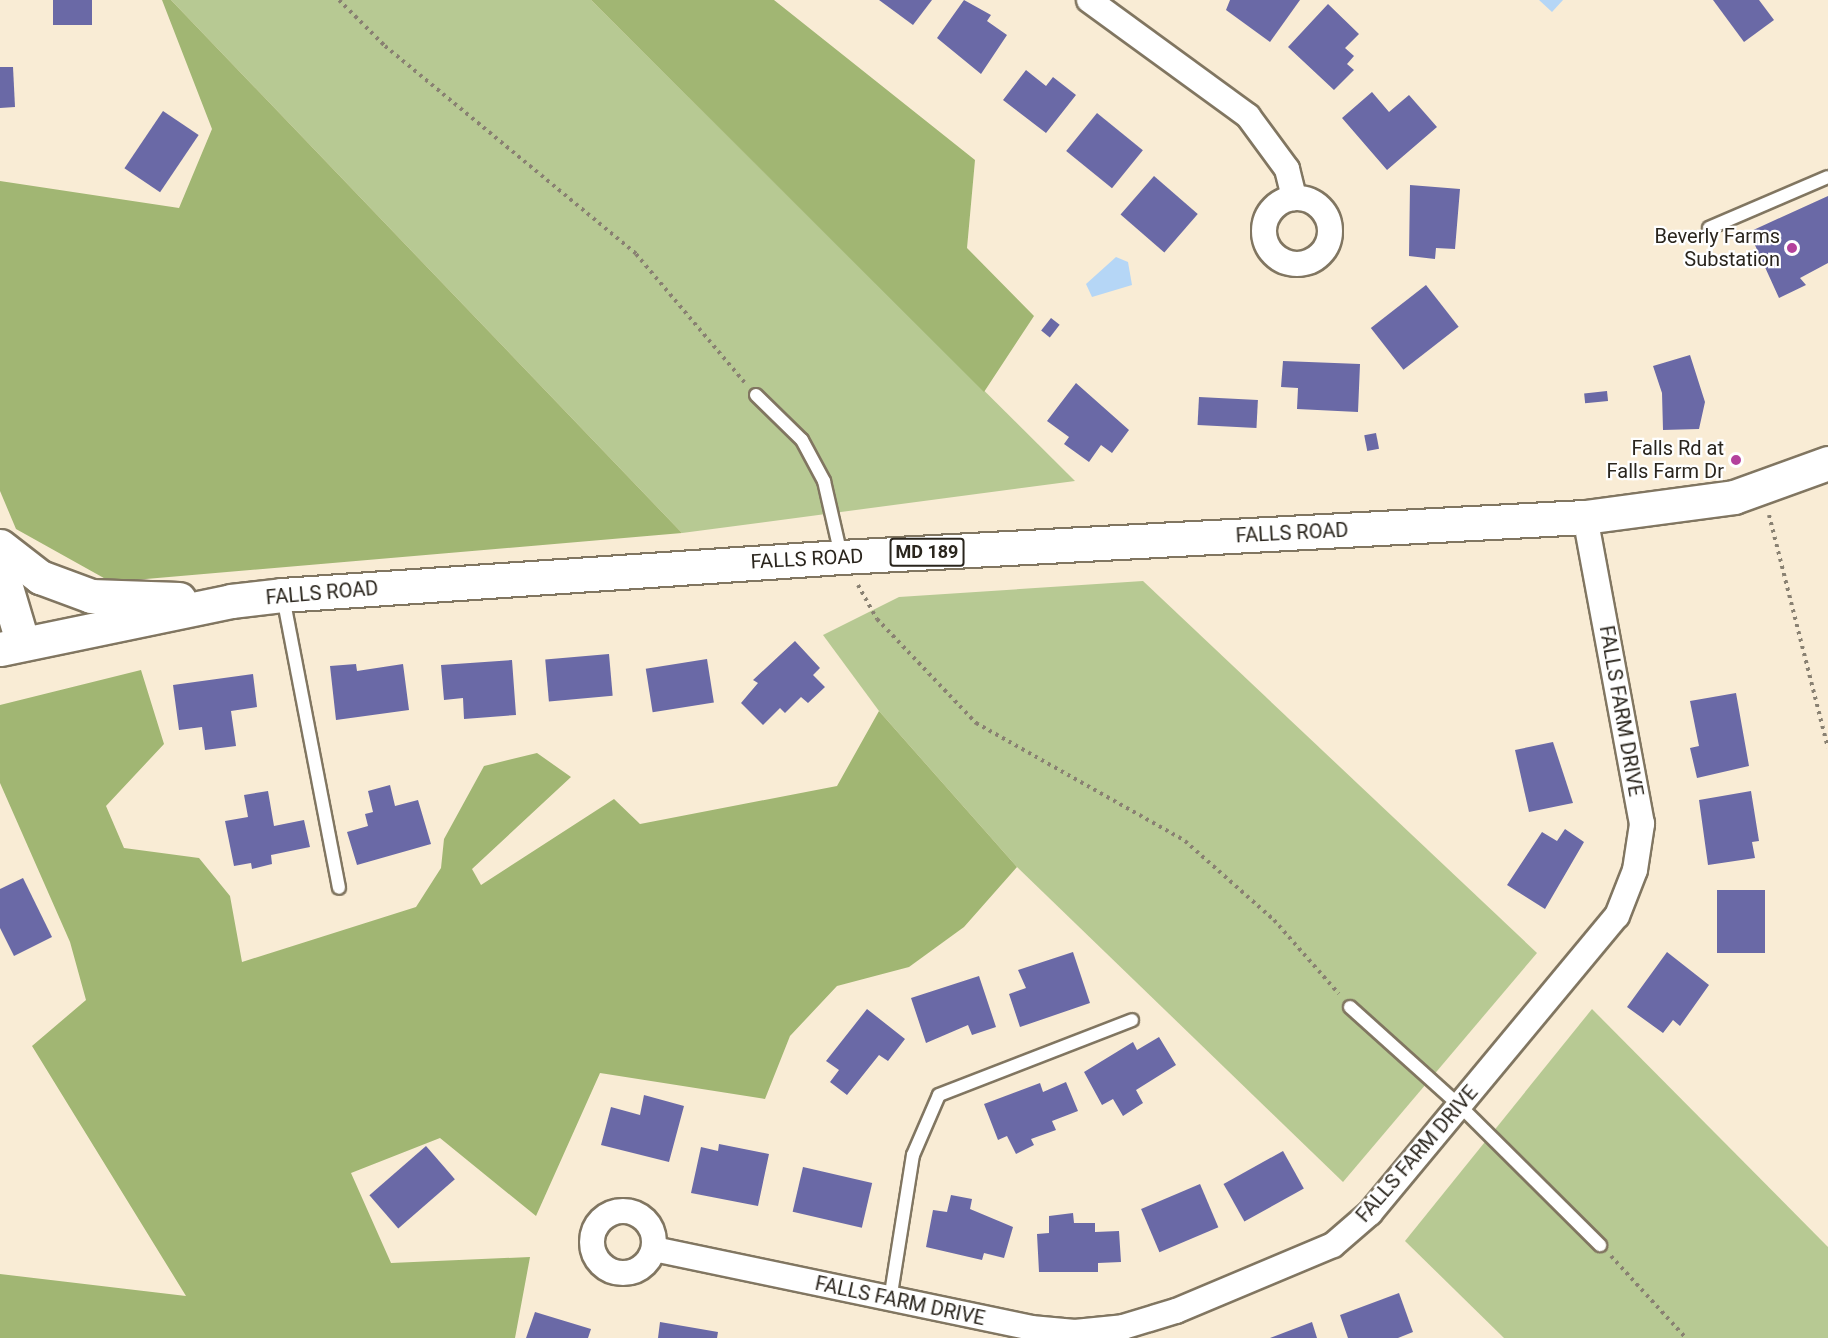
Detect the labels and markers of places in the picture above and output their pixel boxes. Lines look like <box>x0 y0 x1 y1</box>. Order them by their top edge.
place label: Beverly Farms Substation <box>1655 225 1780 272</box>
marker: Beverly Farms Substation <box>1785 241 1799 255</box>
place label: Falls Rd at Falls Farm Dr <box>1607 436 1724 483</box>
marker: Falls Rd at Falls Farm Dr <box>1729 453 1743 467</box>

